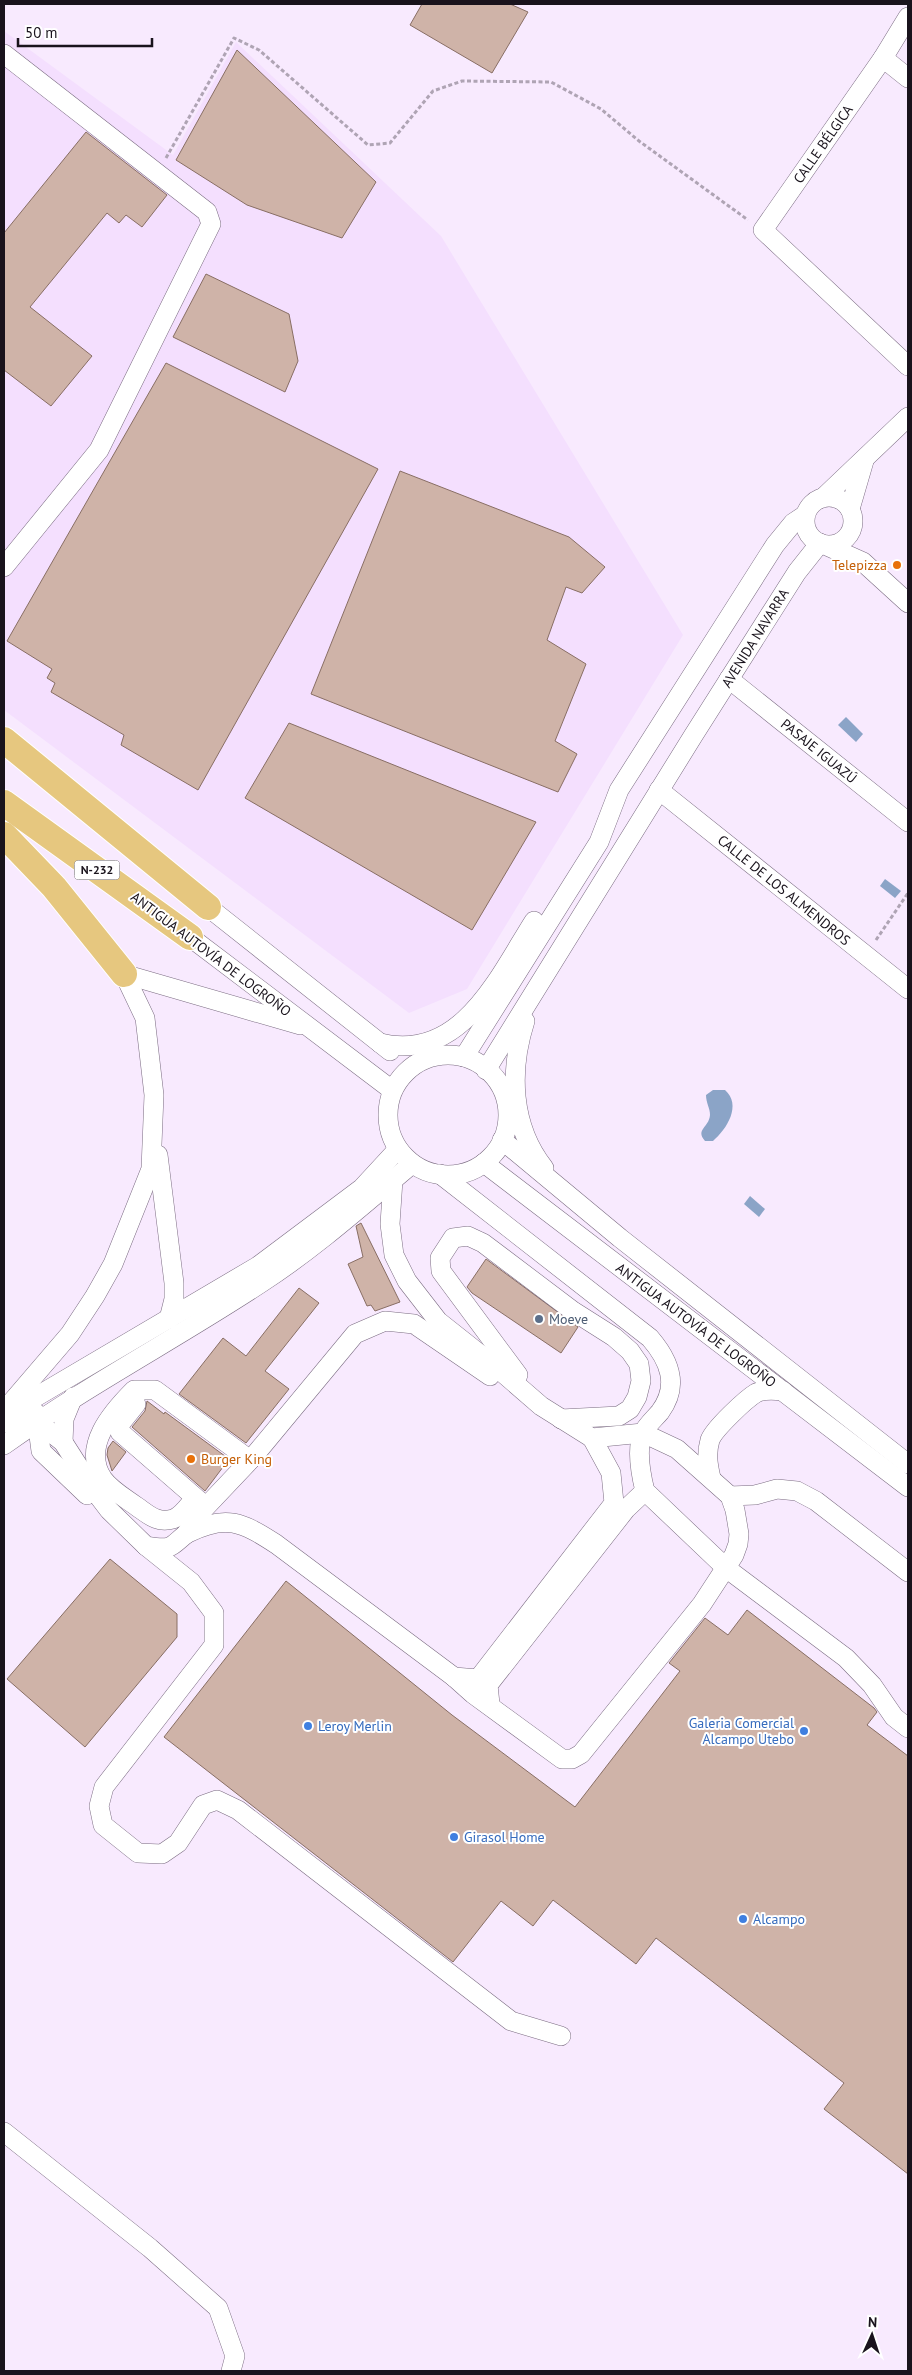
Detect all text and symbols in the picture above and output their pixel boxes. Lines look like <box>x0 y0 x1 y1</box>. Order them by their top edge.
scale bar <box>18 15 151 47</box>
text: 50 m <box>25 23 58 42</box>
street label: CALLE BÉLGICA <box>789 101 857 187</box>
place label: Telepizza <box>832 556 887 574</box>
marker: Telepizza <box>891 559 903 571</box>
street label: AVENIDA NAVARRA <box>717 584 793 691</box>
street label: PASAJE IGUAZÚ <box>777 715 861 787</box>
street label: CALLE DE LOS ALMENDROS <box>714 831 854 949</box>
road number: N-232 <box>74 860 120 880</box>
street label: ANTIGUA AUTOVÍA DE LOGROÑO <box>127 888 295 1020</box>
street label: ANTIGUA AUTOVÍA DE LOGROÑO <box>612 1259 780 1391</box>
place label: Moeve <box>549 1310 588 1328</box>
marker: Moeve <box>533 1313 545 1325</box>
place label: Burger King <box>201 1450 272 1468</box>
marker: Burger King <box>185 1453 197 1465</box>
place label: Galeria Comercial Alcampo Utebo <box>689 1714 794 1748</box>
place label: Leroy Merlin <box>318 1717 392 1735</box>
marker: Leroy Merlin <box>302 1720 314 1732</box>
marker: Galeria Comercial Alcampo Utebo <box>798 1725 810 1737</box>
place label: Girasol Home <box>464 1828 545 1846</box>
marker: Girasol Home <box>448 1831 460 1843</box>
place label: Alcampo <box>753 1910 805 1928</box>
marker: Alcampo <box>737 1913 749 1925</box>
north arrow <box>847 2310 897 2360</box>
text: N <box>868 2313 878 2331</box>

